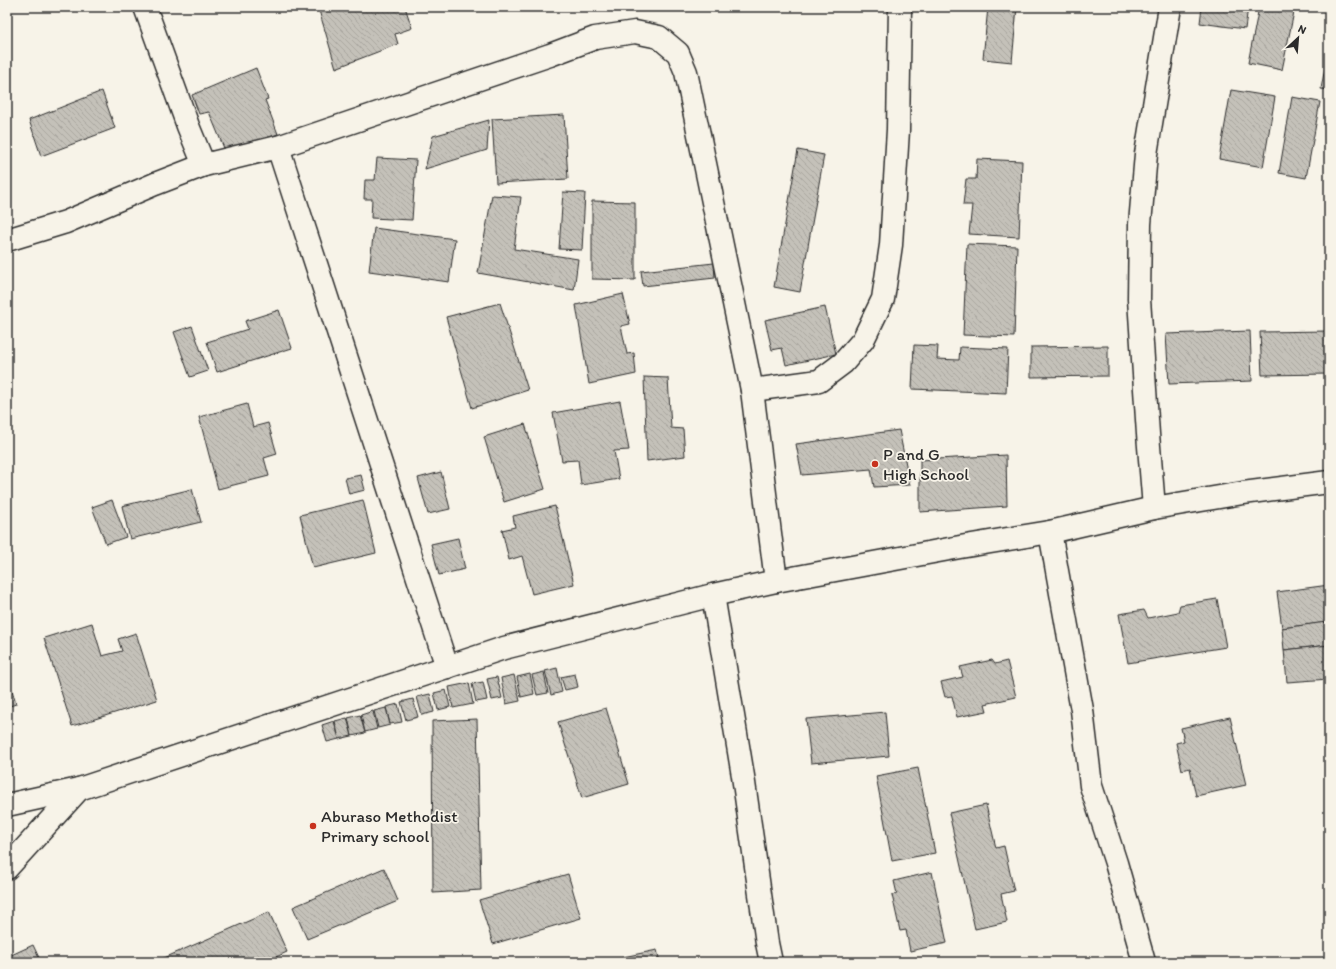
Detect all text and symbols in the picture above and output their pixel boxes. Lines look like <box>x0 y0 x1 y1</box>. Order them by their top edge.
north arrow <box>1278 18 1318 58</box>
text: N <box>1296 22 1308 37</box>
place label: P and G High School <box>883 444 969 484</box>
marker: P and G High School <box>870 459 880 469</box>
place label: Aburaso Methodist Primary school <box>321 806 458 846</box>
marker: Aburaso Methodist Primary school <box>308 821 318 831</box>

